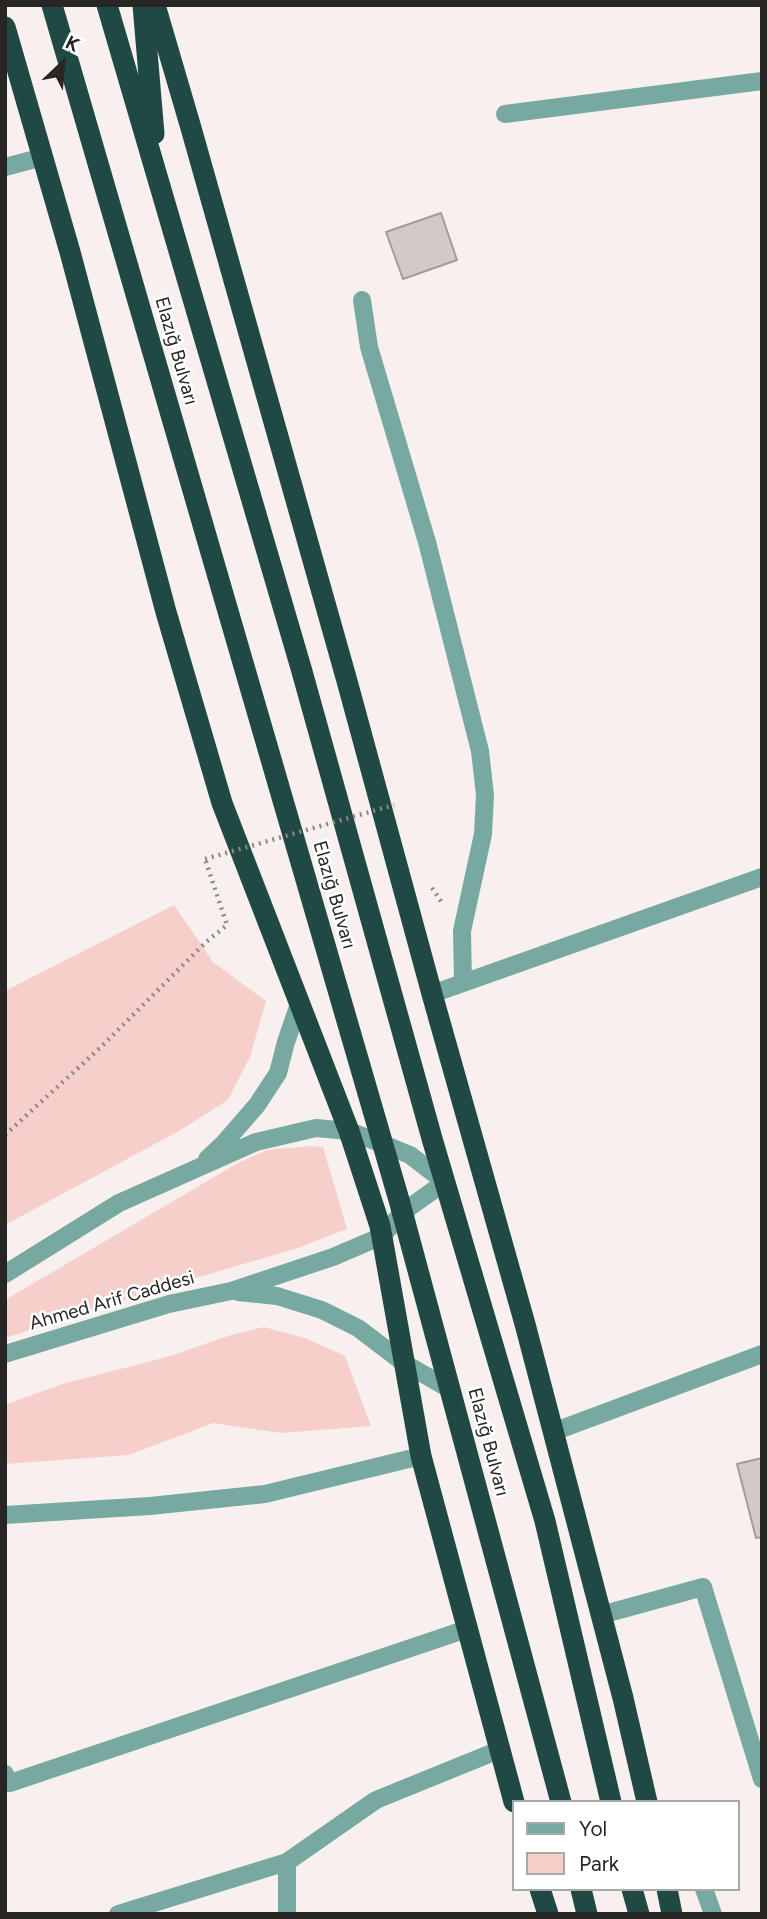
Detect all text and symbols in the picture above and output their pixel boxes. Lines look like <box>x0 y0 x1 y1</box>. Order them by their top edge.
north arrow <box>28 28 98 98</box>
text: K <box>62 31 83 57</box>
street label: Elazığ Bulvarı <box>150 294 202 408</box>
street label: Elazığ Bulvarı <box>308 838 360 952</box>
street label: Ahmed Arif Caddesi <box>27 1267 197 1335</box>
street label: Elazığ Bulvarı <box>463 1385 513 1499</box>
legend <box>512 1800 739 1891</box>
text: Yol <box>579 1816 607 1841</box>
text: Park <box>579 1851 619 1876</box>

